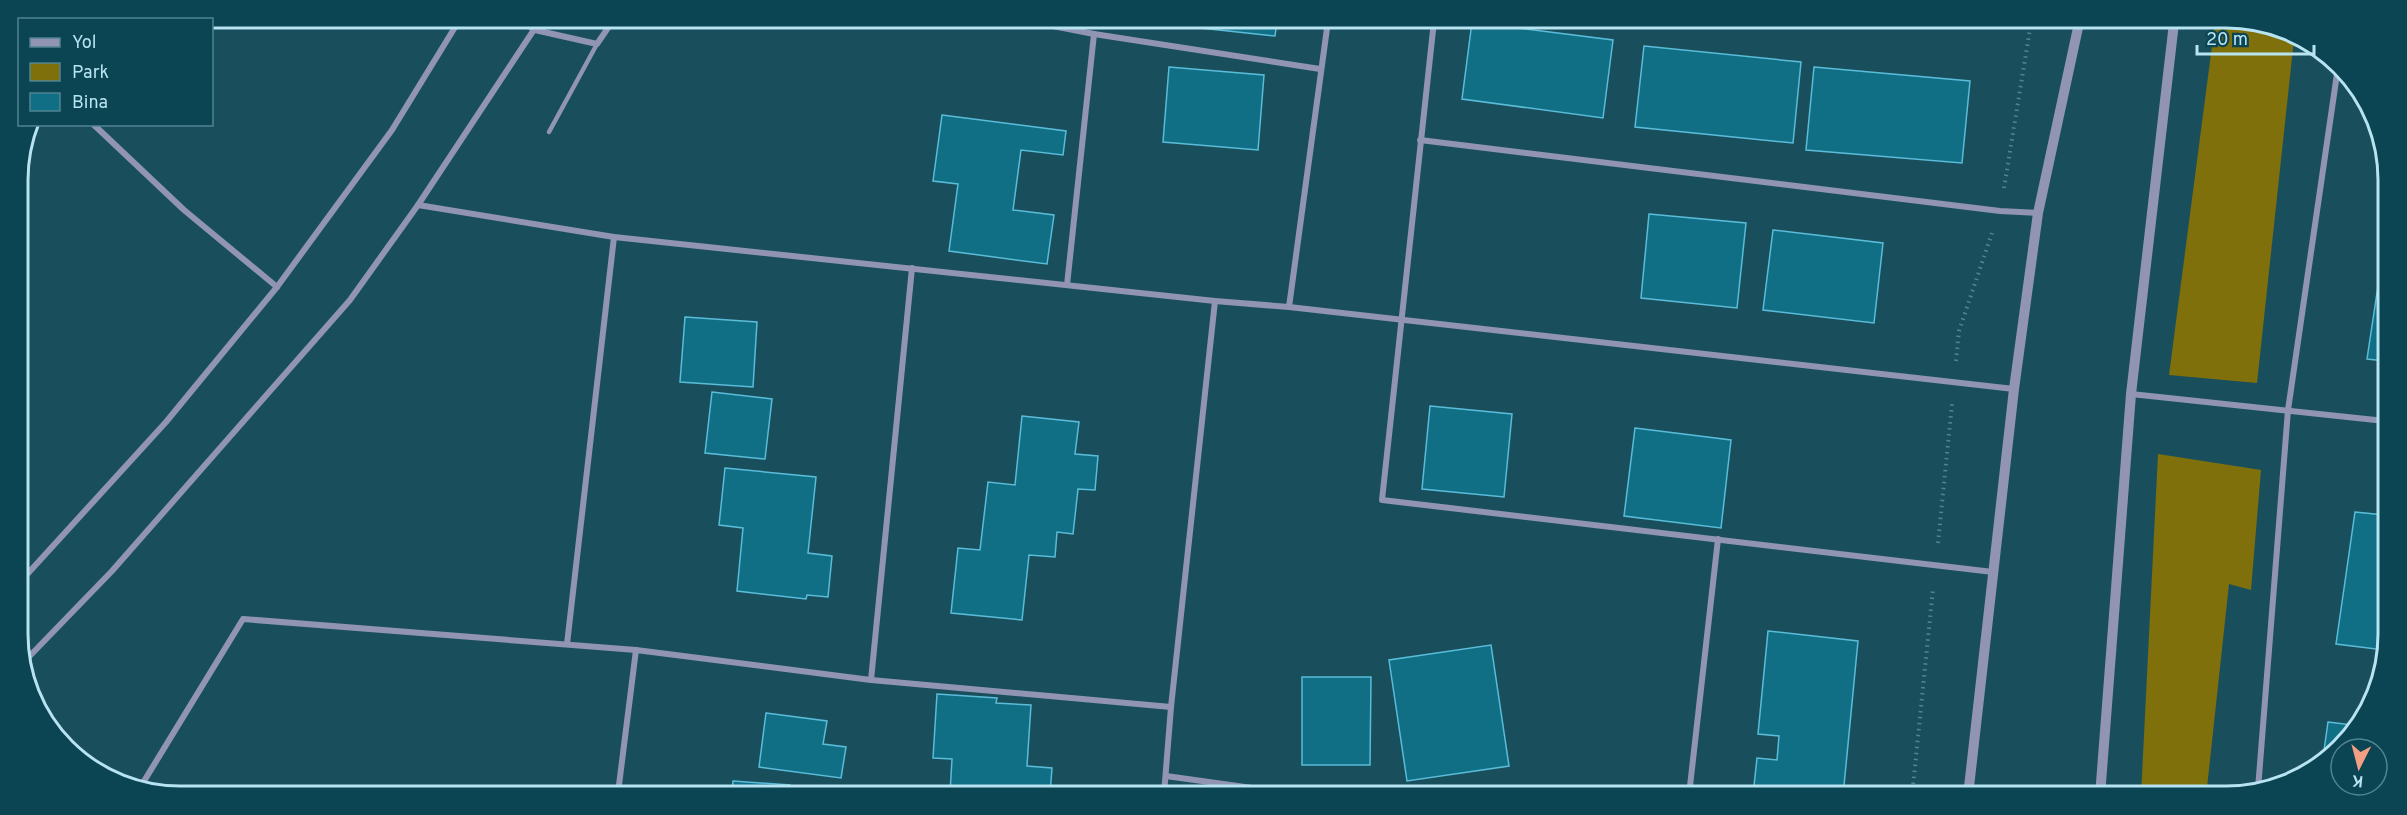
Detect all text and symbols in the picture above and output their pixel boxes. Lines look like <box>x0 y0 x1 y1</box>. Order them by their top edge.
legend <box>18 18 213 126</box>
scale bar <box>2197 18 2314 56</box>
text: 20 m <box>2206 29 2248 52</box>
text: Yol <box>72 32 97 55</box>
text: Park <box>72 62 109 85</box>
text: Bina <box>72 92 108 115</box>
north arrow <box>2329 737 2389 797</box>
text: K <box>2351 769 2364 790</box>

